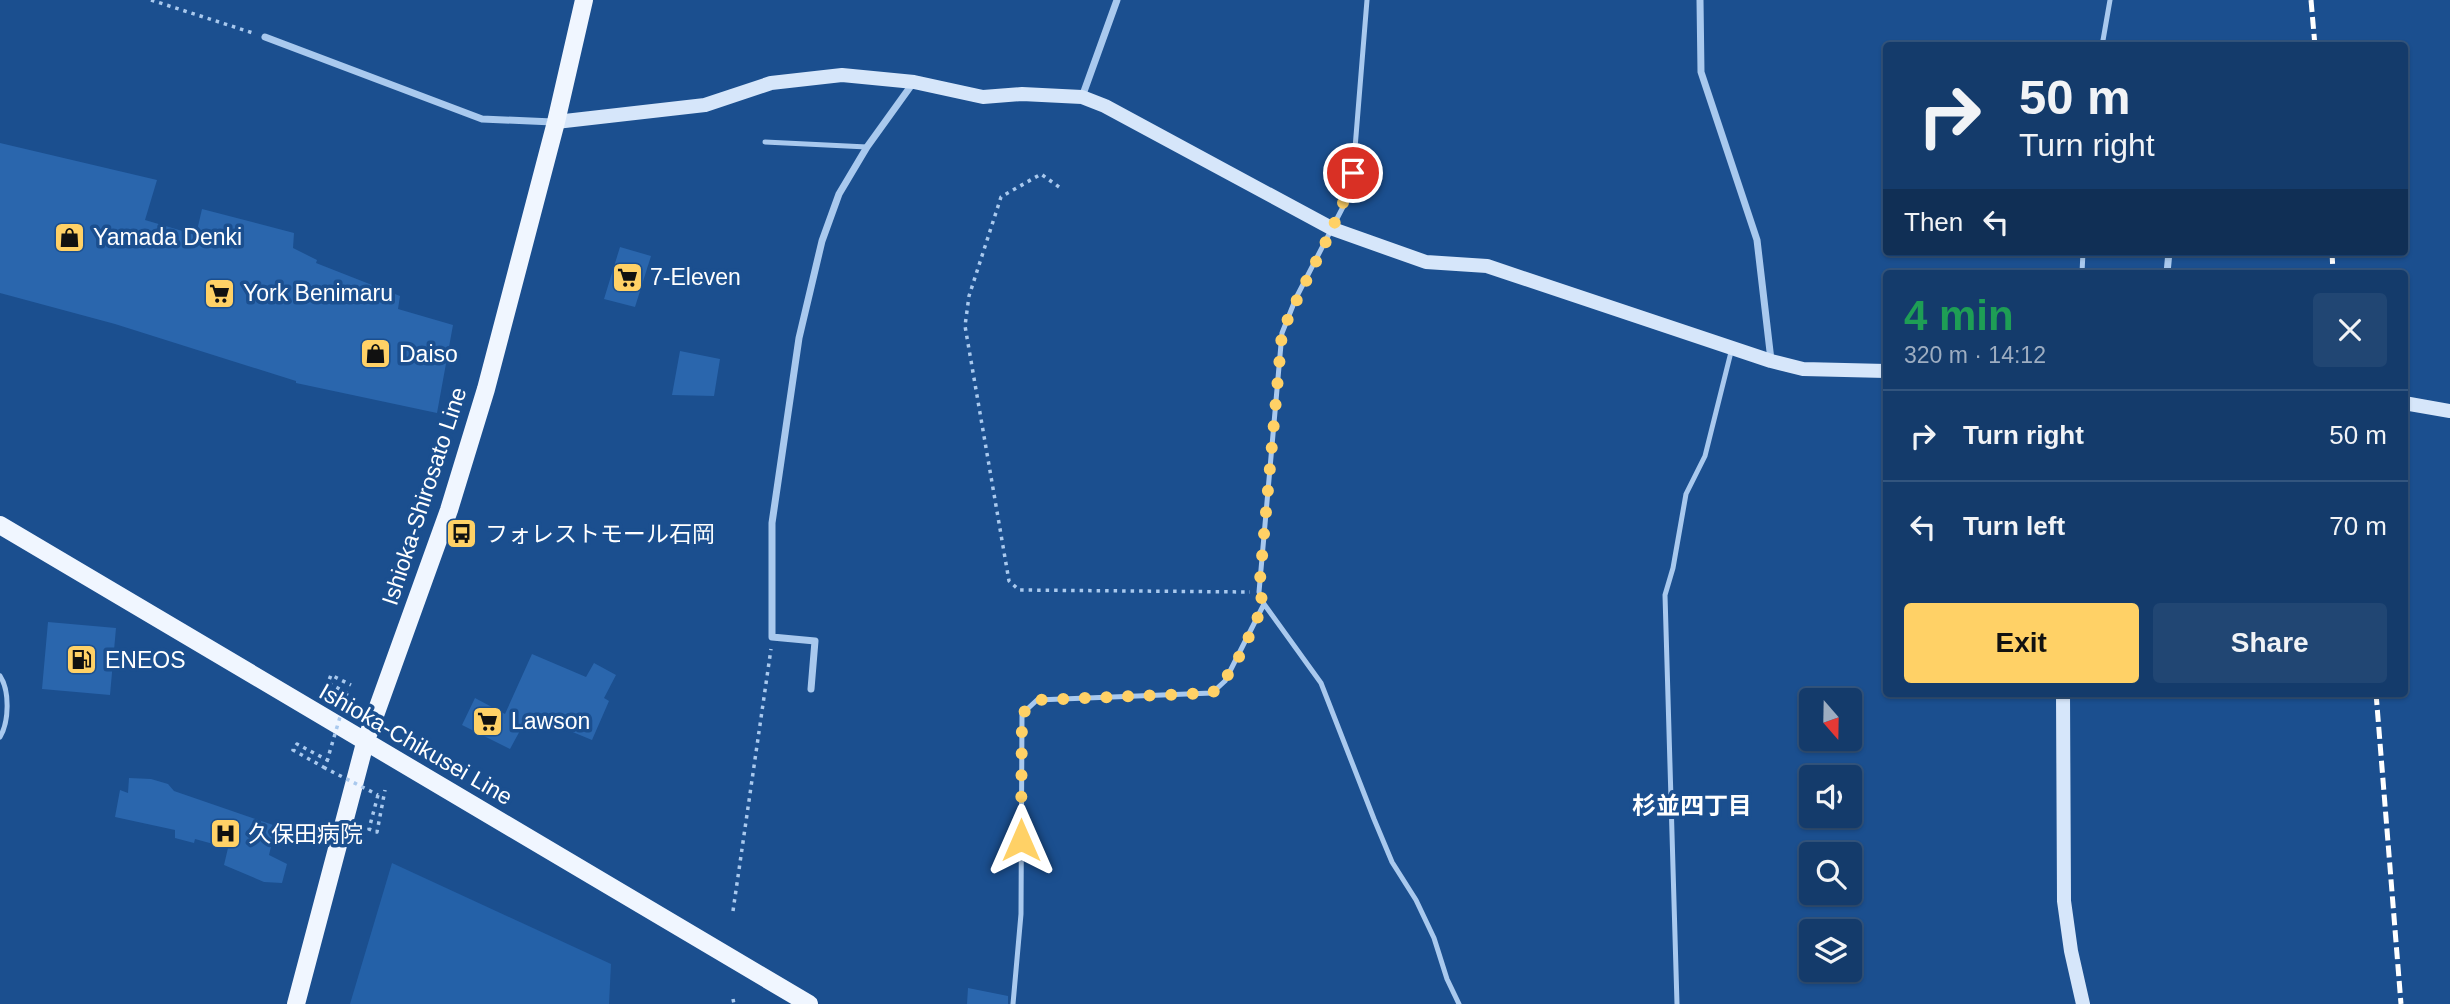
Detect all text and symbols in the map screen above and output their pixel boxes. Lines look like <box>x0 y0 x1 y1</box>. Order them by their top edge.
icon: right <box>1904 70 1995 161</box>
text: 50 m <box>2019 70 2131 124</box>
text: Turn right <box>2019 127 2155 163</box>
pin <box>1323 143 1383 203</box>
icon: arrive <box>1334 154 1372 192</box>
icon: left <box>1977 203 2015 241</box>
text: Then <box>1904 207 1963 237</box>
shop icon: Yamada Denki <box>53 220 87 254</box>
place label: Yamada Denki <box>93 224 242 250</box>
supermarket icon: 7-Eleven <box>610 260 644 294</box>
place label: 7-Eleven <box>650 264 741 290</box>
supermarket icon: York Benimaru <box>203 276 237 310</box>
place label: York Benimaru <box>243 280 393 306</box>
text: 4 min <box>1904 292 2014 339</box>
button: close <box>2313 293 2387 367</box>
shop icon: Daiso <box>359 337 393 371</box>
place label: Daiso <box>399 341 458 367</box>
text: 320 m · 14:12 <box>1904 342 2046 368</box>
street label: Ishioka-Shirosato Line <box>376 384 472 608</box>
icon: right <box>1904 417 1942 455</box>
text: Turn right <box>1963 420 2084 450</box>
text: 50 m <box>2329 420 2387 450</box>
icon: left <box>1904 508 1942 546</box>
text: Turn left <box>1963 511 2065 541</box>
text: 70 m <box>2329 511 2387 541</box>
bus stop icon: フォレストモール石岡 <box>445 517 479 551</box>
place label: フォレストモール石岡 <box>485 521 715 547</box>
button: Exit <box>1904 603 2139 683</box>
button: Share <box>2153 603 2387 683</box>
fuel station icon: ENEOS <box>65 643 99 677</box>
place label: ENEOS <box>105 647 186 673</box>
street label: Ishioka-Chikusei Line <box>315 678 517 810</box>
north arrow <box>1799 688 1862 751</box>
map controls <box>1799 688 1862 982</box>
supermarket icon: Lawson <box>471 704 505 738</box>
place label: Lawson <box>511 708 590 734</box>
button: sound <box>1799 765 1862 828</box>
district label: 杉並四丁目 <box>1632 792 1752 819</box>
position arrow <box>984 803 1058 877</box>
hospital icon: 久保田病院 <box>208 817 242 851</box>
place label: 久保田病院 <box>248 821 363 847</box>
button: search <box>1799 842 1862 905</box>
button: layers <box>1799 919 1862 982</box>

